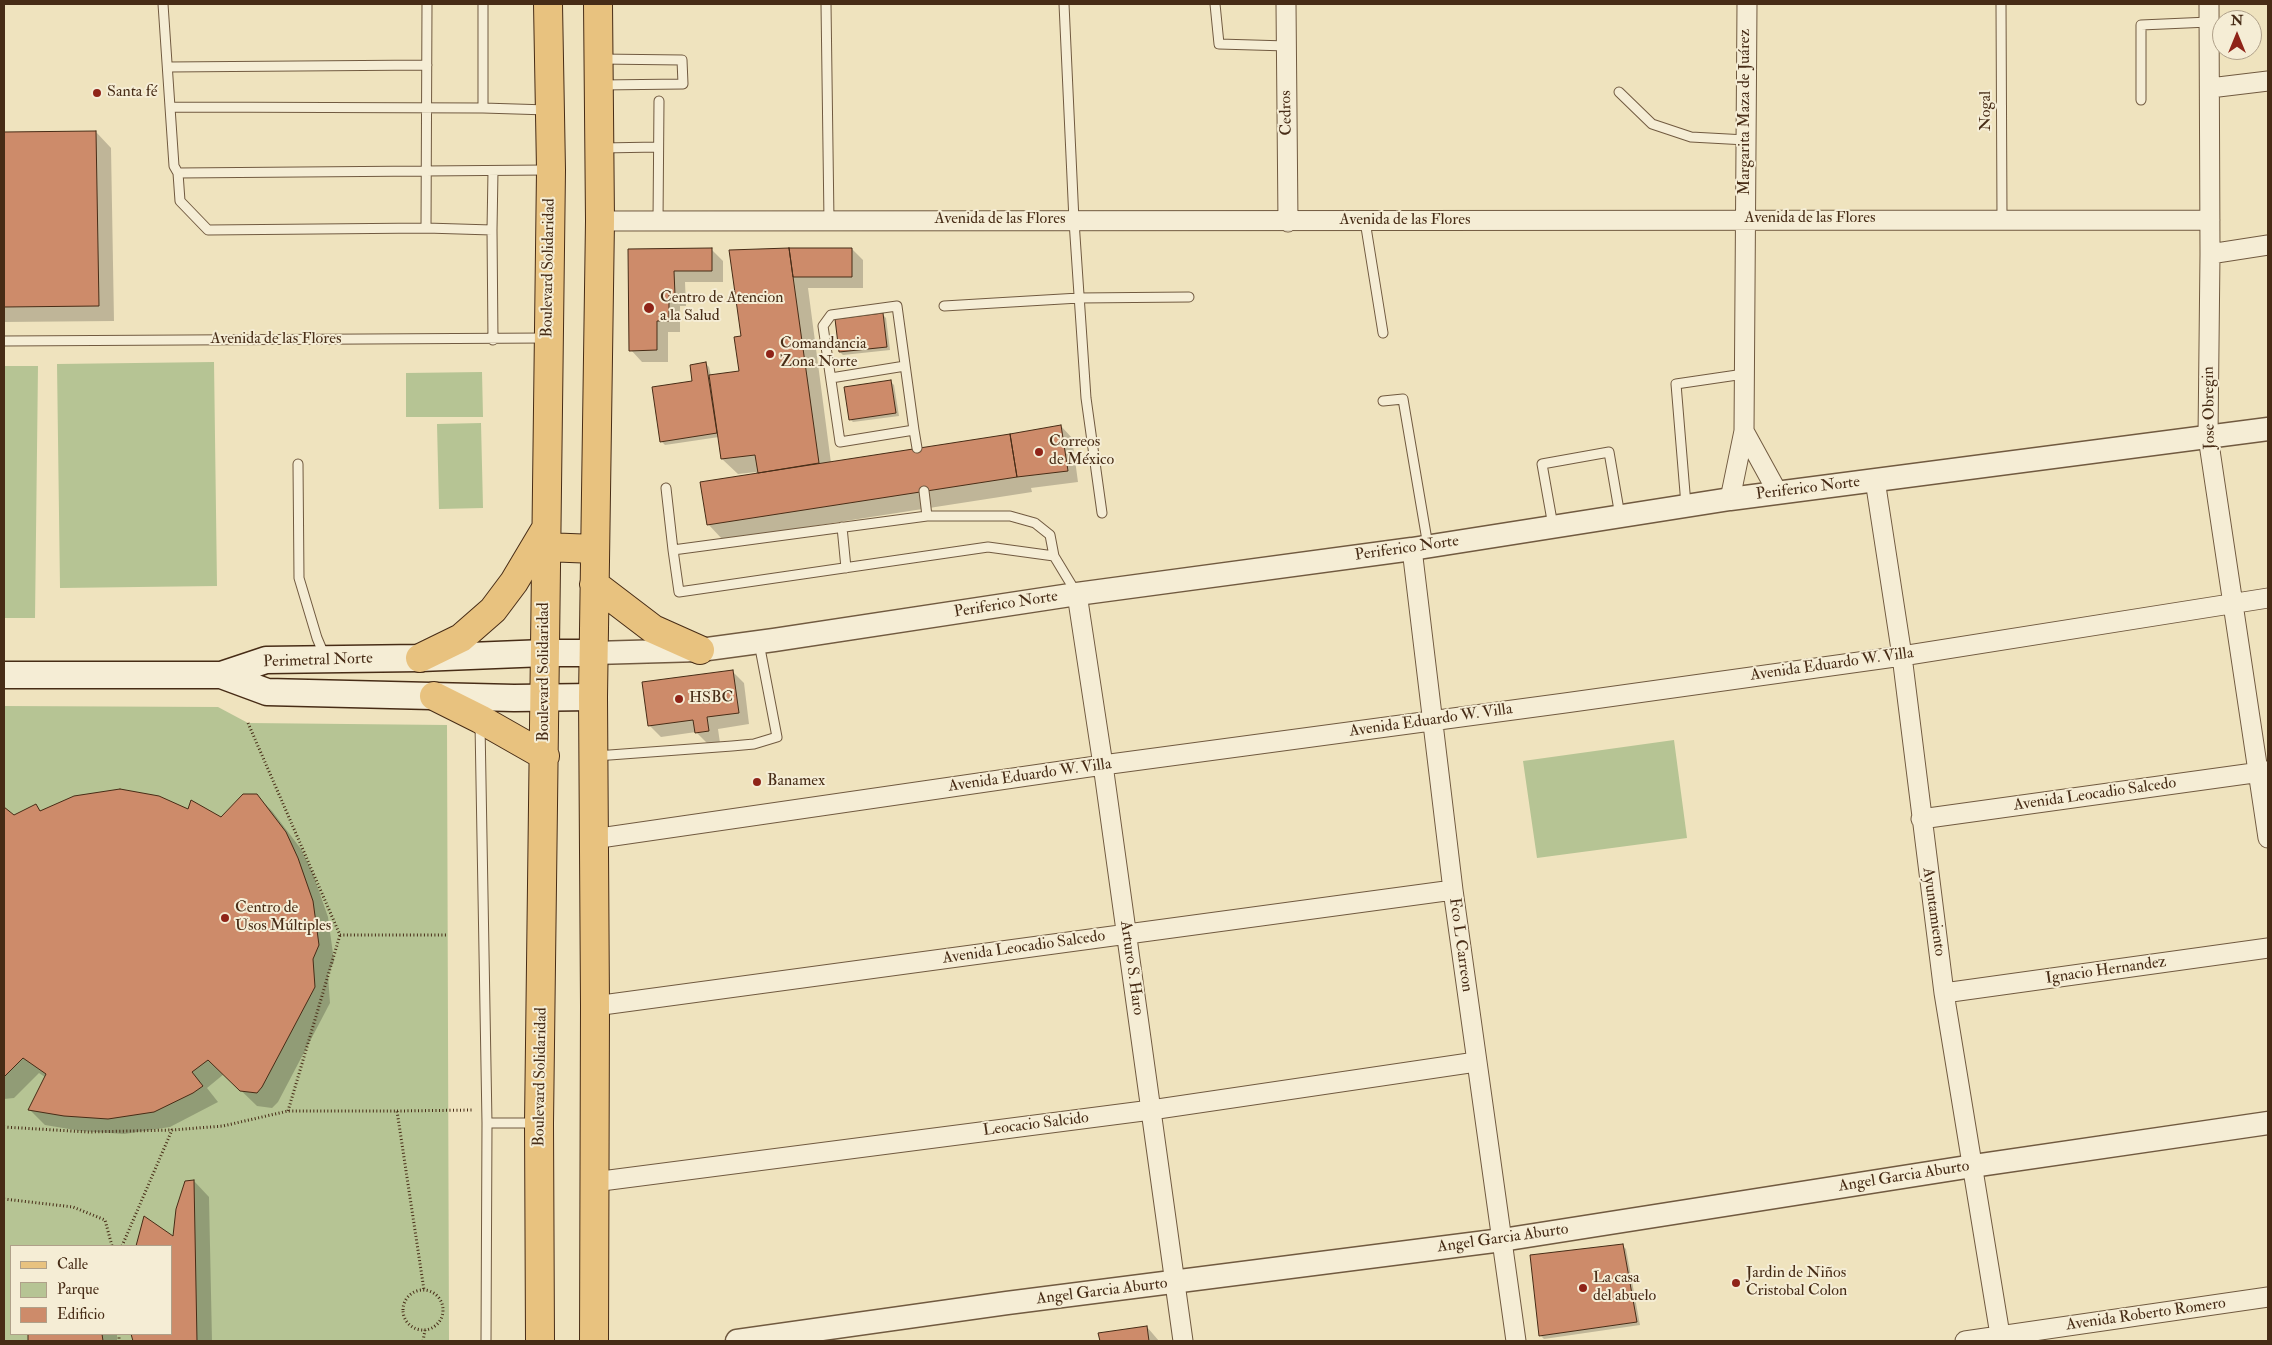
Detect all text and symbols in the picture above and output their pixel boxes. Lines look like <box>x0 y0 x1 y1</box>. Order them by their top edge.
north arrow <box>2212 10 2262 60</box>
text: N <box>2231 12 2243 29</box>
street label: Margarita Maza de Juárez <box>1736 29 1756 195</box>
place label: Santa fé <box>107 83 158 103</box>
marker: Santa fé <box>91 87 103 99</box>
street label: Cedros <box>1277 90 1297 136</box>
street label: Nogal <box>1977 91 1997 131</box>
street label: Boulevard Solidaridad <box>538 198 560 338</box>
street label: Avenida de las Flores <box>1745 209 1875 229</box>
street label: Avenida de las Flores <box>935 210 1065 230</box>
street label: Avenida de las Flores <box>1340 211 1470 231</box>
place label: Centro de Atencion a la Salud <box>660 289 783 327</box>
marker: Centro de Atencion a la Salud <box>642 301 656 315</box>
street label: Avenida de las Flores <box>211 330 341 350</box>
place label: Comandancia Zona Norte <box>780 335 867 373</box>
marker: Comandancia Zona Norte <box>764 348 776 360</box>
street label: Jose Obregin <box>2200 366 2220 450</box>
place label: Correos de México <box>1049 433 1114 471</box>
marker: Correos de México <box>1033 446 1045 458</box>
street label: Periferico Norte <box>1755 473 1861 505</box>
street label: Periferico Norte <box>1354 532 1460 566</box>
street label: Periferico Norte <box>953 587 1059 623</box>
street label: Boulevard Solidaridad <box>535 602 555 742</box>
street label: Avenida Eduardo W. Villa <box>1749 644 1915 686</box>
street label: Perimetral Norte <box>263 649 373 673</box>
place label: HSBC <box>689 689 733 709</box>
marker: HSBC <box>673 693 685 705</box>
street label: Avenida Eduardo W. Villa <box>1348 700 1514 742</box>
street label: Avenida Eduardo W. Villa <box>947 755 1113 797</box>
place label: Banamex <box>767 772 825 792</box>
street label: Avenida Leocadio Salcedo <box>2013 774 2177 816</box>
marker: Banamex <box>751 776 763 788</box>
street label: Ayuntamiento <box>1917 866 1949 958</box>
street label: Fco L Carreon <box>1444 897 1476 993</box>
place label: Centro de Usos Múltiples <box>235 899 331 937</box>
marker: Centro de Usos Múltiples <box>219 912 231 924</box>
street label: Arturo S. Haro <box>1115 920 1147 1016</box>
street label: Avenida Leocadio Salcedo <box>942 927 1106 969</box>
street label: Ignacio Hernandez <box>2044 953 2168 989</box>
street label: Boulevard Solidaridad <box>530 1007 552 1147</box>
street label: Leocacio Salcido <box>982 1109 1090 1141</box>
street label: Angel Garcia Aburto <box>1837 1157 1971 1197</box>
street label: Angel Garcia Aburto <box>1436 1220 1570 1258</box>
legend <box>10 1245 172 1335</box>
text: Calle <box>57 1255 88 1274</box>
place label: Jardin de Niños Cristobal Colon <box>1746 1264 1847 1302</box>
place label: La casa del abuelo <box>1593 1269 1656 1307</box>
street label: Angel Garcia Aburto <box>1035 1274 1169 1310</box>
marker: Jardin de Niños Cristobal Colon <box>1730 1277 1742 1289</box>
text: Parque <box>57 1280 99 1299</box>
marker: La casa del abuelo <box>1577 1282 1589 1294</box>
street label: Avenida Roberto Romero <box>2065 1294 2227 1336</box>
text: Edificio <box>57 1305 105 1324</box>

